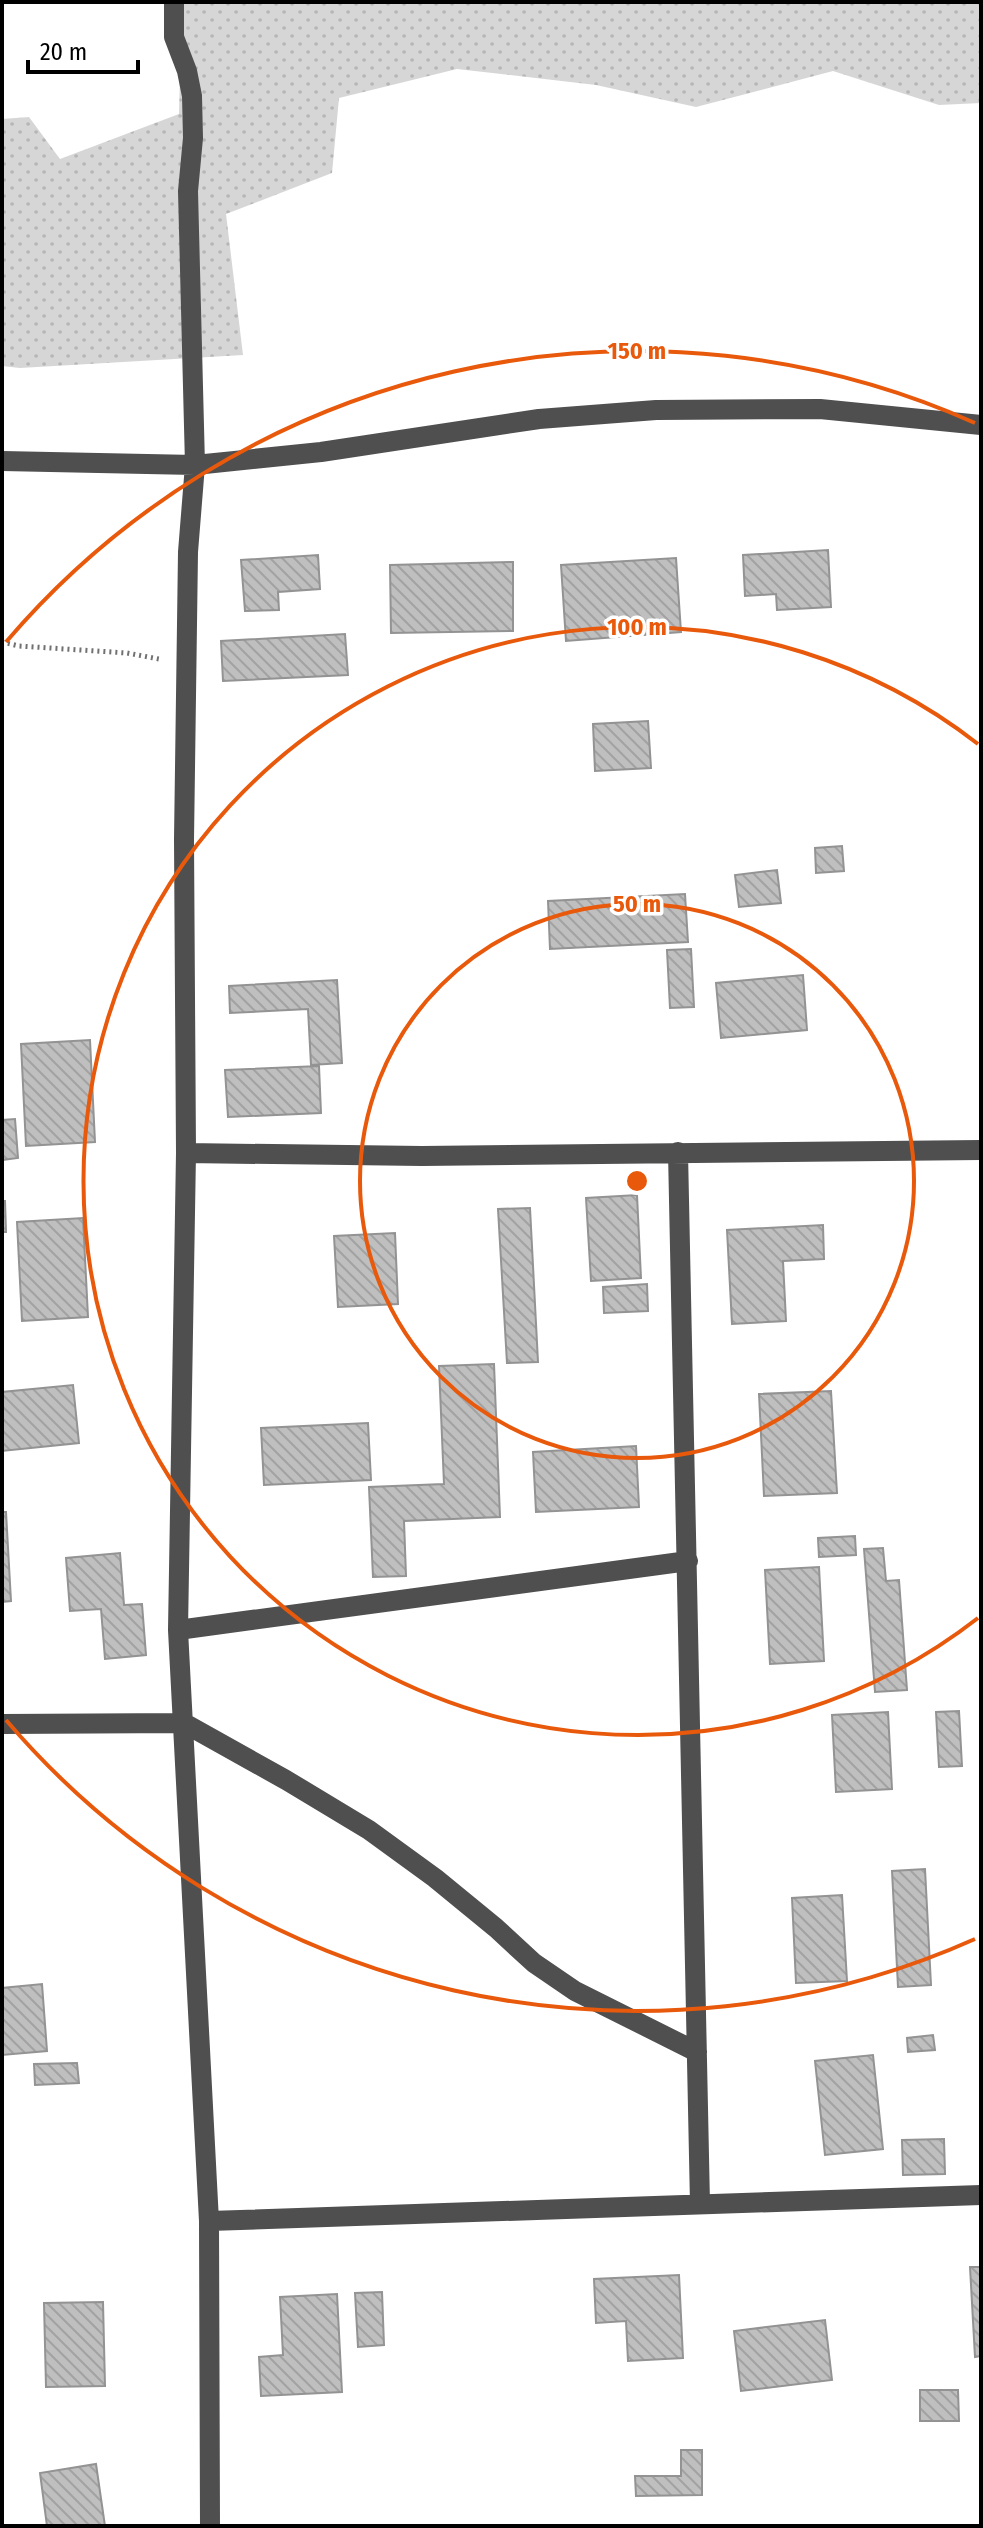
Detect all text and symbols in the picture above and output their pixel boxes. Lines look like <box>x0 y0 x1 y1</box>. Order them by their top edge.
scale bar <box>28 24 138 74</box>
text: 20 m <box>40 38 87 66</box>
text: 150 m <box>608 337 666 365</box>
text: 100 m <box>607 613 667 641</box>
text: 50 m <box>613 890 661 918</box>
centre of rings <box>623 1167 651 1195</box>

